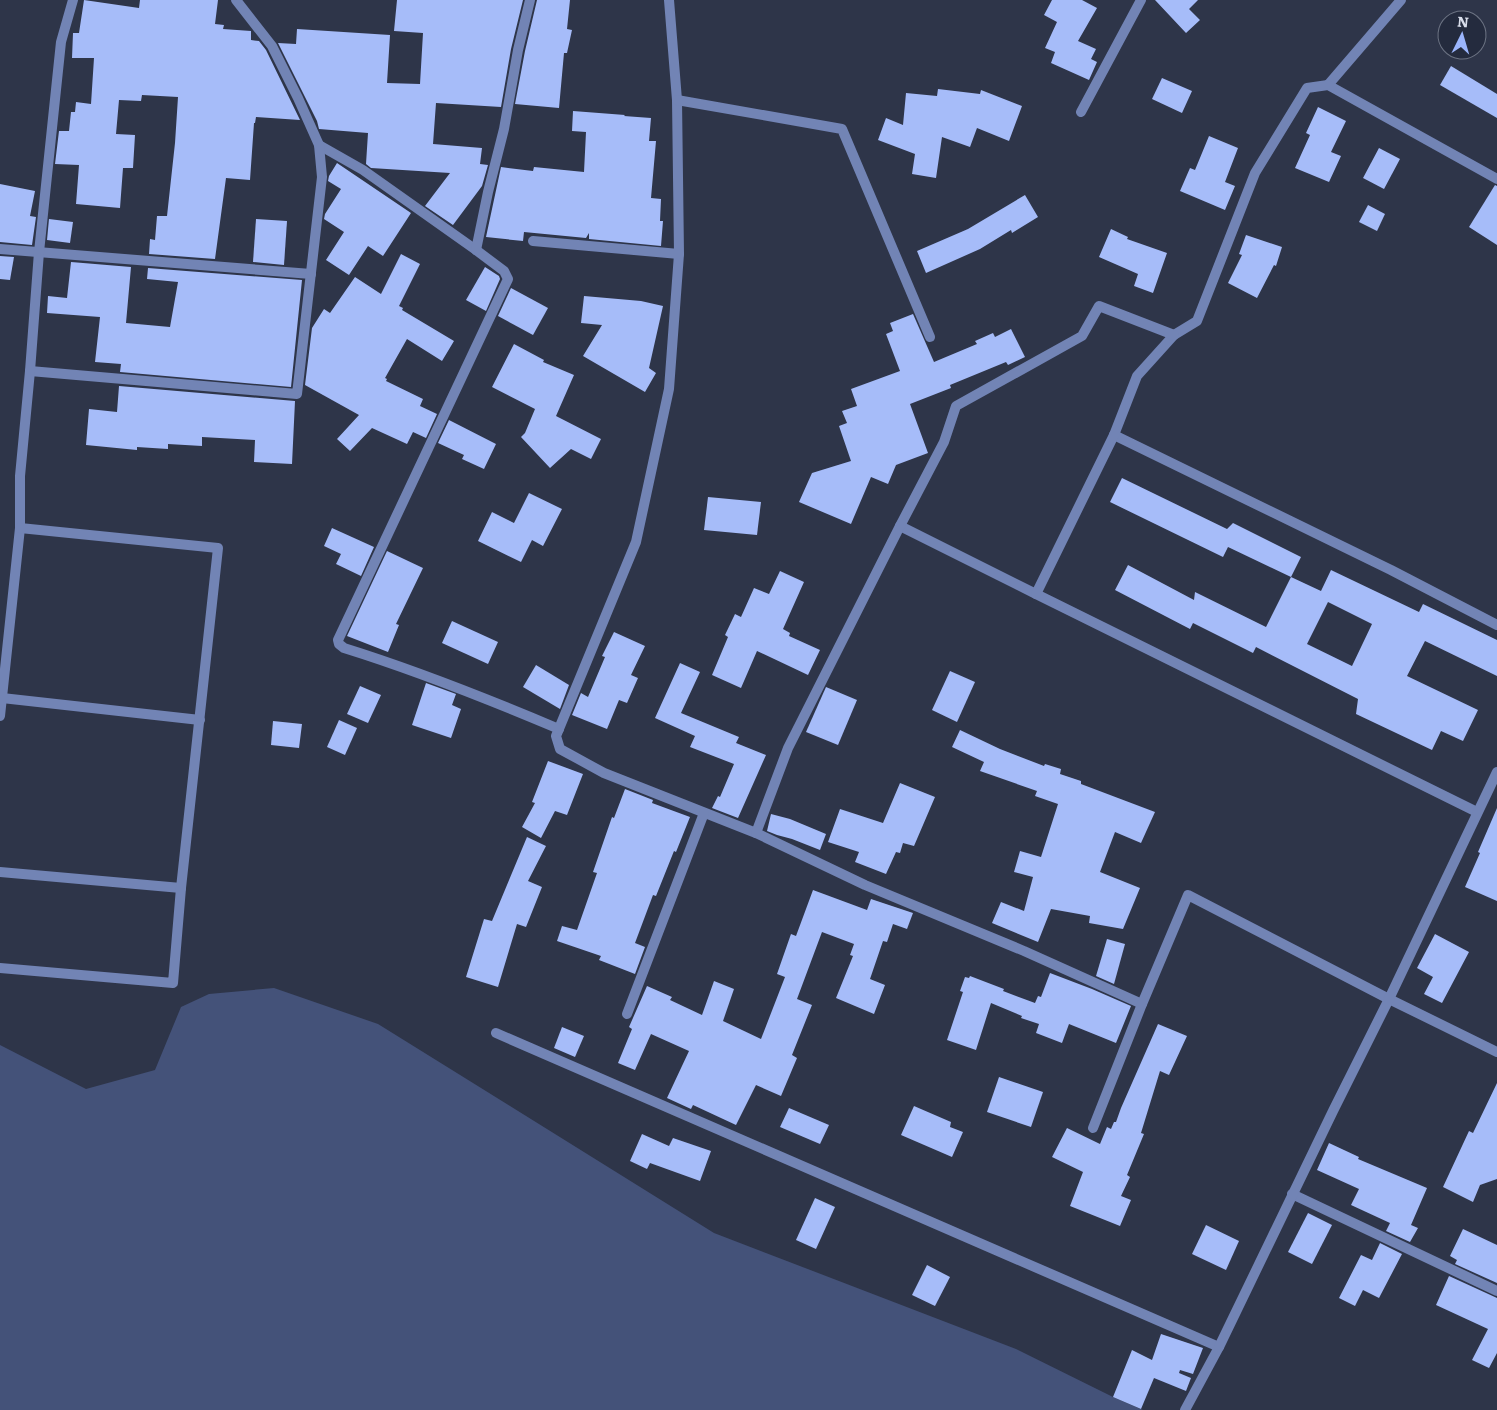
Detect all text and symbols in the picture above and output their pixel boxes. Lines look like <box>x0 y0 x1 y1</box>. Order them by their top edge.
north arrow <box>1437 10 1487 60</box>
text: N <box>1456 11 1470 32</box>

